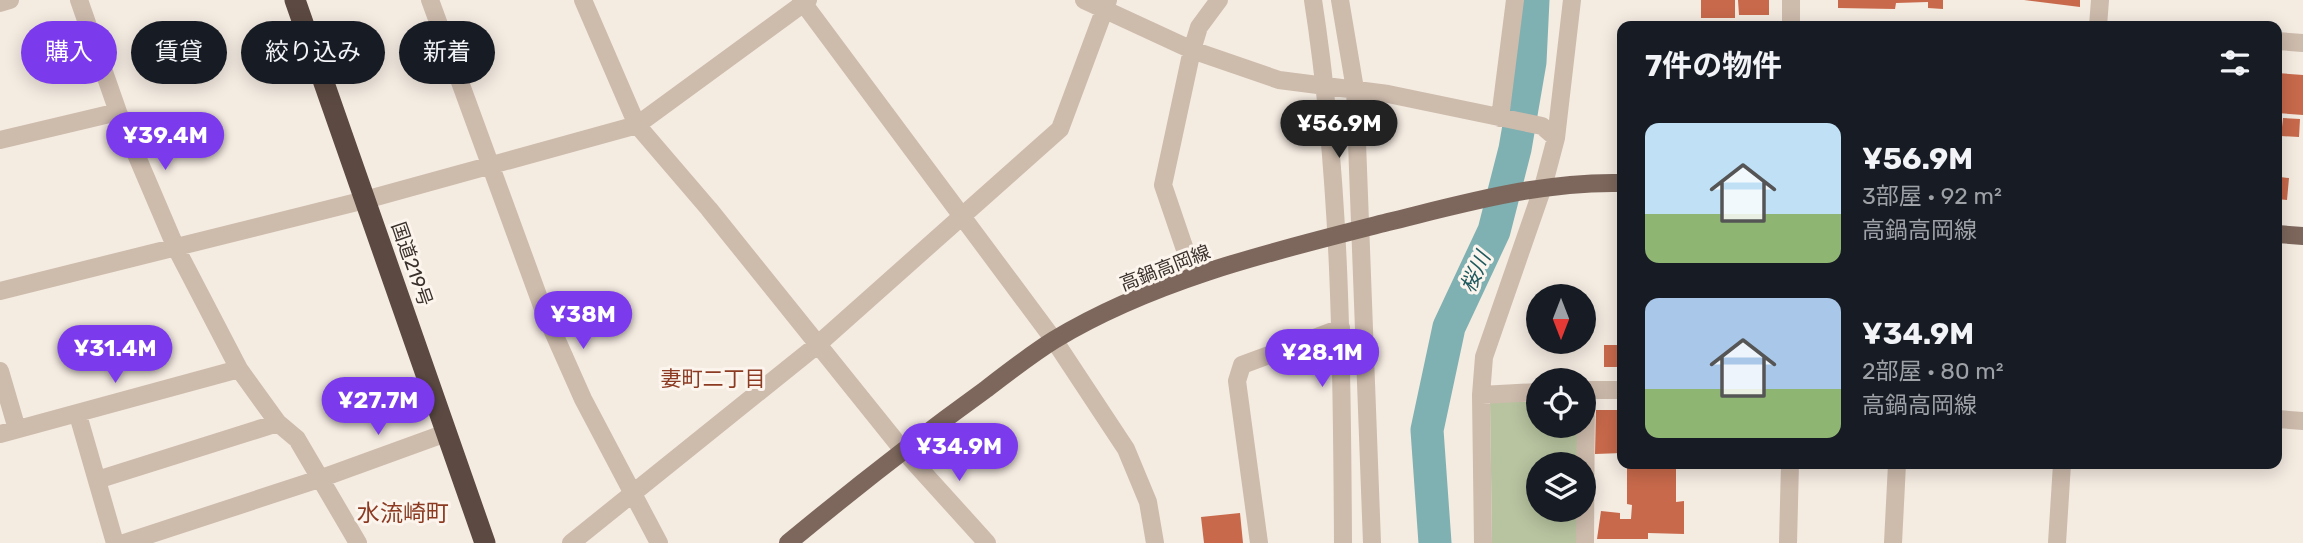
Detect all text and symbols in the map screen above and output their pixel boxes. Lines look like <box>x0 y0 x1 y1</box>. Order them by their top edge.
chip: 購入 <box>21 21 117 84</box>
chip: 賃貸 <box>131 21 227 84</box>
chip: 絞り込み <box>241 21 385 84</box>
chip: 新着 <box>399 21 495 84</box>
icon: filters <box>2216 44 2254 82</box>
text: 7件の物件 <box>1645 48 1782 84</box>
pin: ¥56.9M <box>1282 100 1396 160</box>
text: ¥56.9M <box>1296 109 1382 137</box>
pin: ¥39.4M <box>108 113 222 172</box>
text: ¥39.4M <box>122 121 208 149</box>
text: ¥56.9M <box>1862 141 1973 177</box>
icon: home <box>1701 151 1785 235</box>
text: 3部屋 · 92 m² <box>1862 182 2002 210</box>
text: 高鍋高岡線 <box>1862 216 1977 244</box>
street label: 国道219号 <box>387 219 437 309</box>
street label: 高鍋高岡線 <box>1117 240 1213 296</box>
water label: 桜川 <box>1455 246 1496 296</box>
north arrow <box>1526 284 1596 354</box>
map controls <box>1526 284 1596 522</box>
pin: ¥38M <box>542 292 624 351</box>
text: ¥38M <box>550 300 616 328</box>
text: ¥34.9M <box>1862 316 1974 352</box>
pin: ¥31.4M <box>58 326 172 385</box>
icon: home <box>1701 326 1785 410</box>
pin: ¥28.1M <box>1265 330 1379 389</box>
text: ¥31.4M <box>73 334 157 362</box>
text: ¥28.1M <box>1281 338 1363 366</box>
text: 2部屋 · 80 m² <box>1862 357 2004 385</box>
district label: 妻町二丁目 <box>661 366 766 391</box>
button: locate <box>1526 368 1596 438</box>
pin: ¥27.7M <box>321 378 435 437</box>
text: ¥27.7M <box>338 386 418 414</box>
text: 高鍋高岡線 <box>1862 391 1977 419</box>
pin: ¥34.9M <box>902 424 1016 483</box>
text: ¥34.9M <box>916 432 1002 460</box>
button: layers <box>1526 452 1596 522</box>
district label: 水流崎町 <box>357 499 449 527</box>

